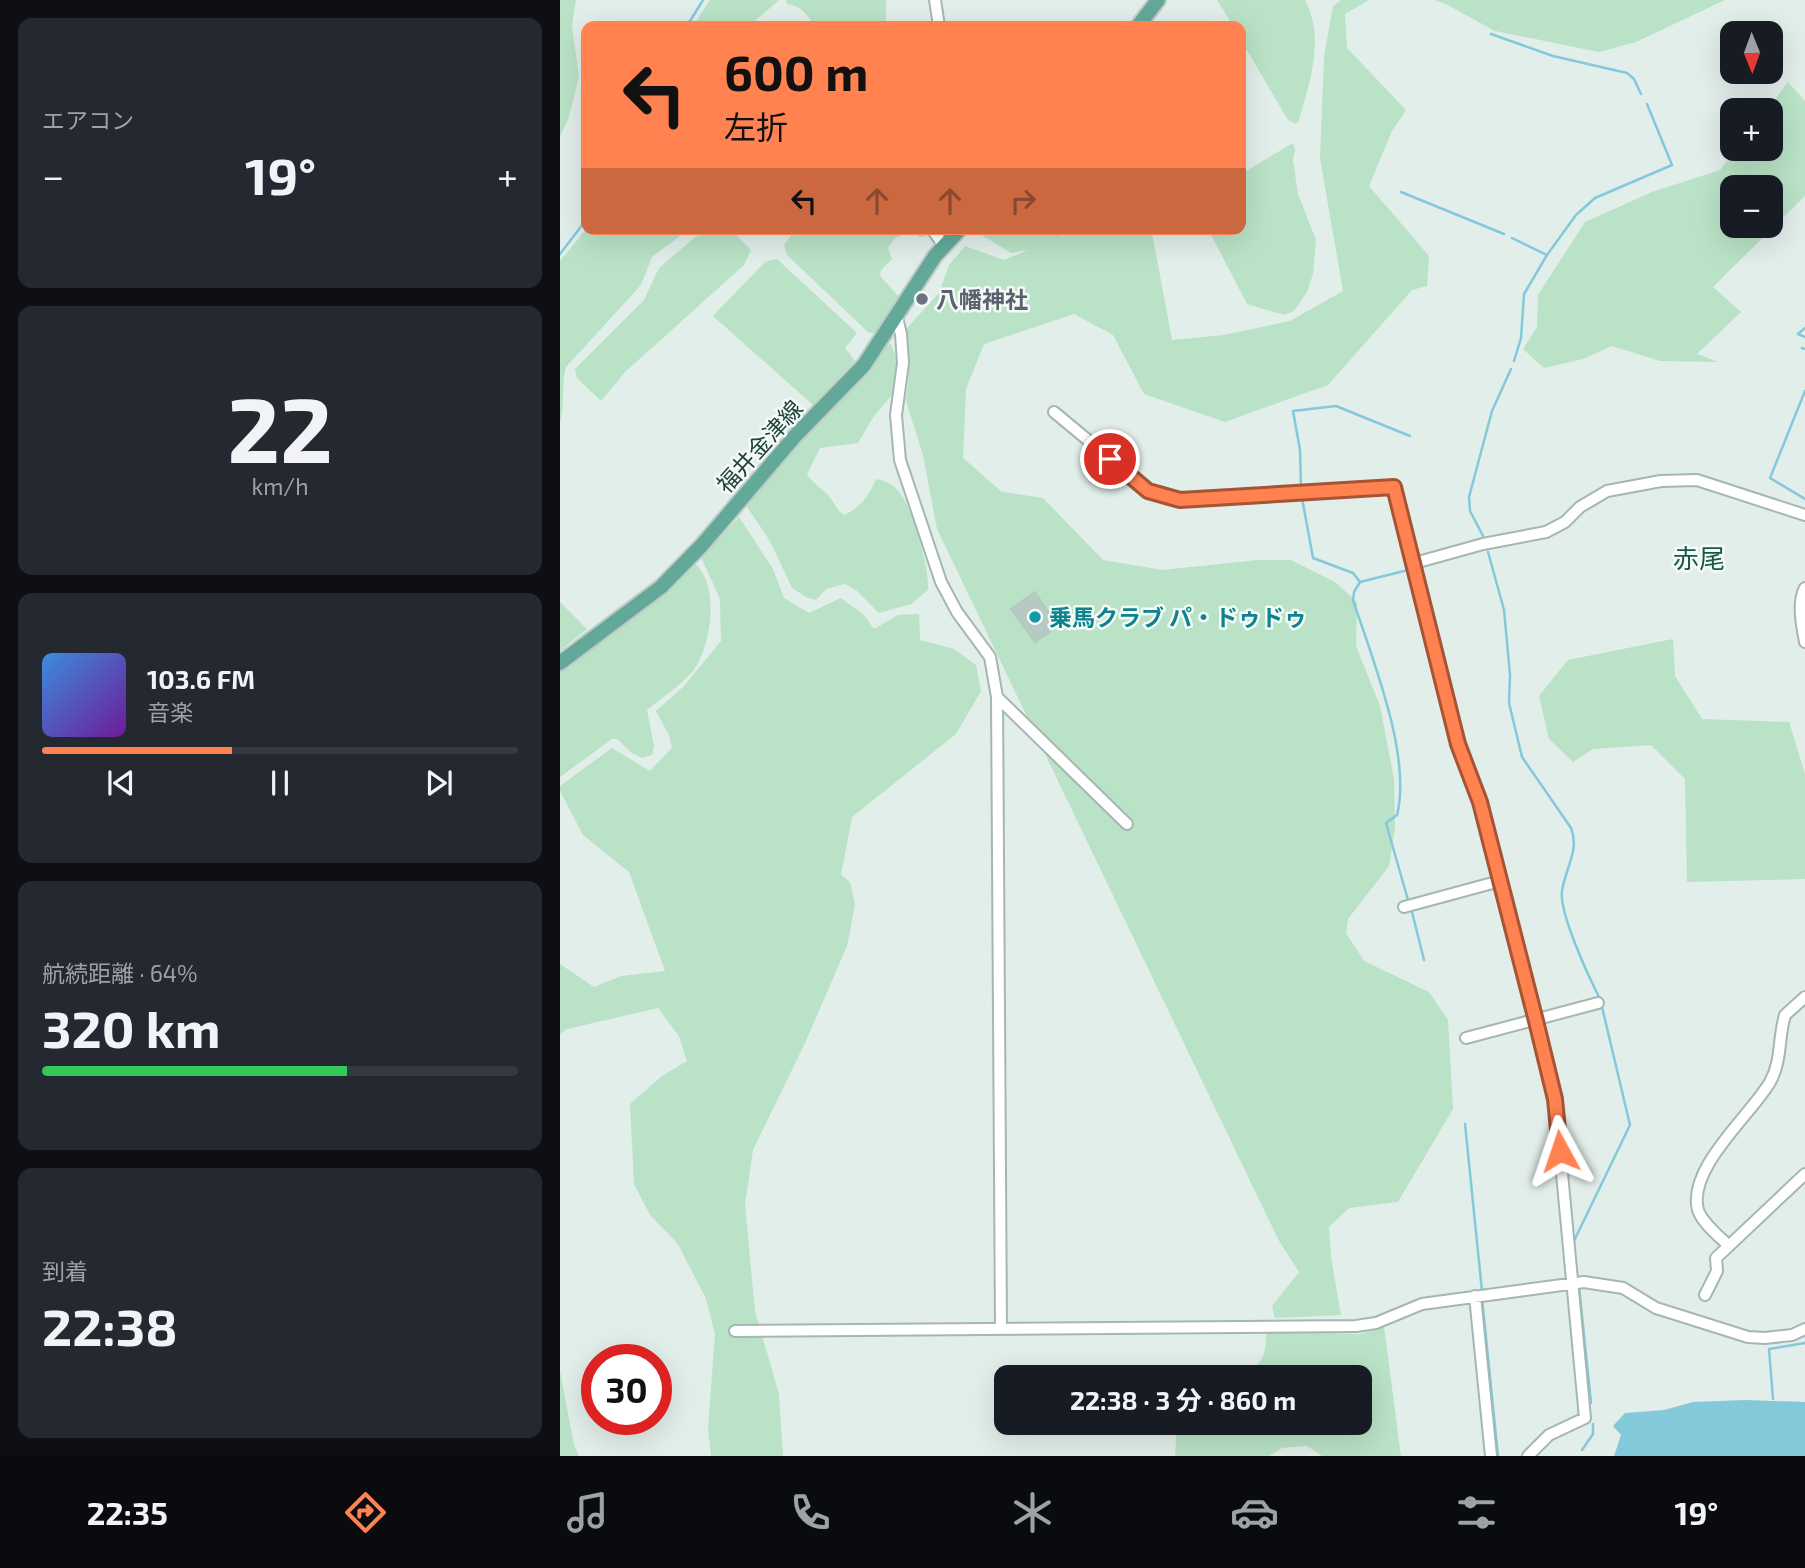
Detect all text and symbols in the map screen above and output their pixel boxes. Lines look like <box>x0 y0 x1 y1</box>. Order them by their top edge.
north arrow <box>1720 21 1783 84</box>
map controls <box>1720 21 1783 238</box>
text: 600 m <box>724 42 869 101</box>
icon: left <box>609 49 700 140</box>
button: + <box>1720 98 1783 161</box>
text: エアコン <box>42 106 134 134</box>
text: 左折 <box>724 107 788 145</box>
text: 19° <box>245 143 316 205</box>
text: − <box>42 152 64 198</box>
text: + <box>497 152 518 198</box>
button: − <box>1720 175 1783 238</box>
icon: left <box>785 182 823 220</box>
icon: ahead <box>858 182 896 220</box>
icon: ahead <box>931 182 969 220</box>
icon: right <box>1004 182 1042 220</box>
place label: 八幡神社 <box>936 285 1028 313</box>
marker: 八幡神社 <box>914 291 930 307</box>
text: 22 <box>227 372 333 481</box>
street label: 福井金津線 <box>710 394 808 498</box>
pin <box>1080 429 1140 489</box>
icon: arrive <box>1091 440 1129 478</box>
text: km/h <box>251 472 309 500</box>
district label: 赤尾 <box>1673 542 1725 573</box>
place label: 乗馬クラブ パ・ドゥドゥ <box>1049 603 1307 631</box>
marker: 乗馬クラブ パ・ドゥドゥ <box>1027 609 1043 625</box>
text: 103.6 FM <box>147 663 255 694</box>
text: 音楽 <box>147 698 193 726</box>
icon: previous <box>102 764 140 802</box>
icon: pause <box>261 764 299 802</box>
icon: next <box>420 764 458 802</box>
text: 航続距離 · 64% <box>42 959 198 987</box>
text: 320 km <box>42 996 221 1058</box>
position arrow <box>1523 1114 1597 1188</box>
text: 到着 <box>42 1257 88 1285</box>
text: 22:38 <box>42 1294 178 1356</box>
speed limit sign: 30 <box>581 1344 672 1435</box>
text: 22:38 · 3 分 · 860 m <box>1070 1384 1296 1415</box>
icon: directions <box>341 1488 390 1537</box>
icon: music <box>563 1488 612 1537</box>
icon: phone <box>786 1488 835 1537</box>
icon: climate <box>1008 1488 1057 1537</box>
icon: car <box>1230 1488 1279 1537</box>
icon: filters <box>1452 1488 1501 1537</box>
text: 22:35 <box>87 1493 168 1531</box>
text: 19° <box>1675 1493 1718 1531</box>

